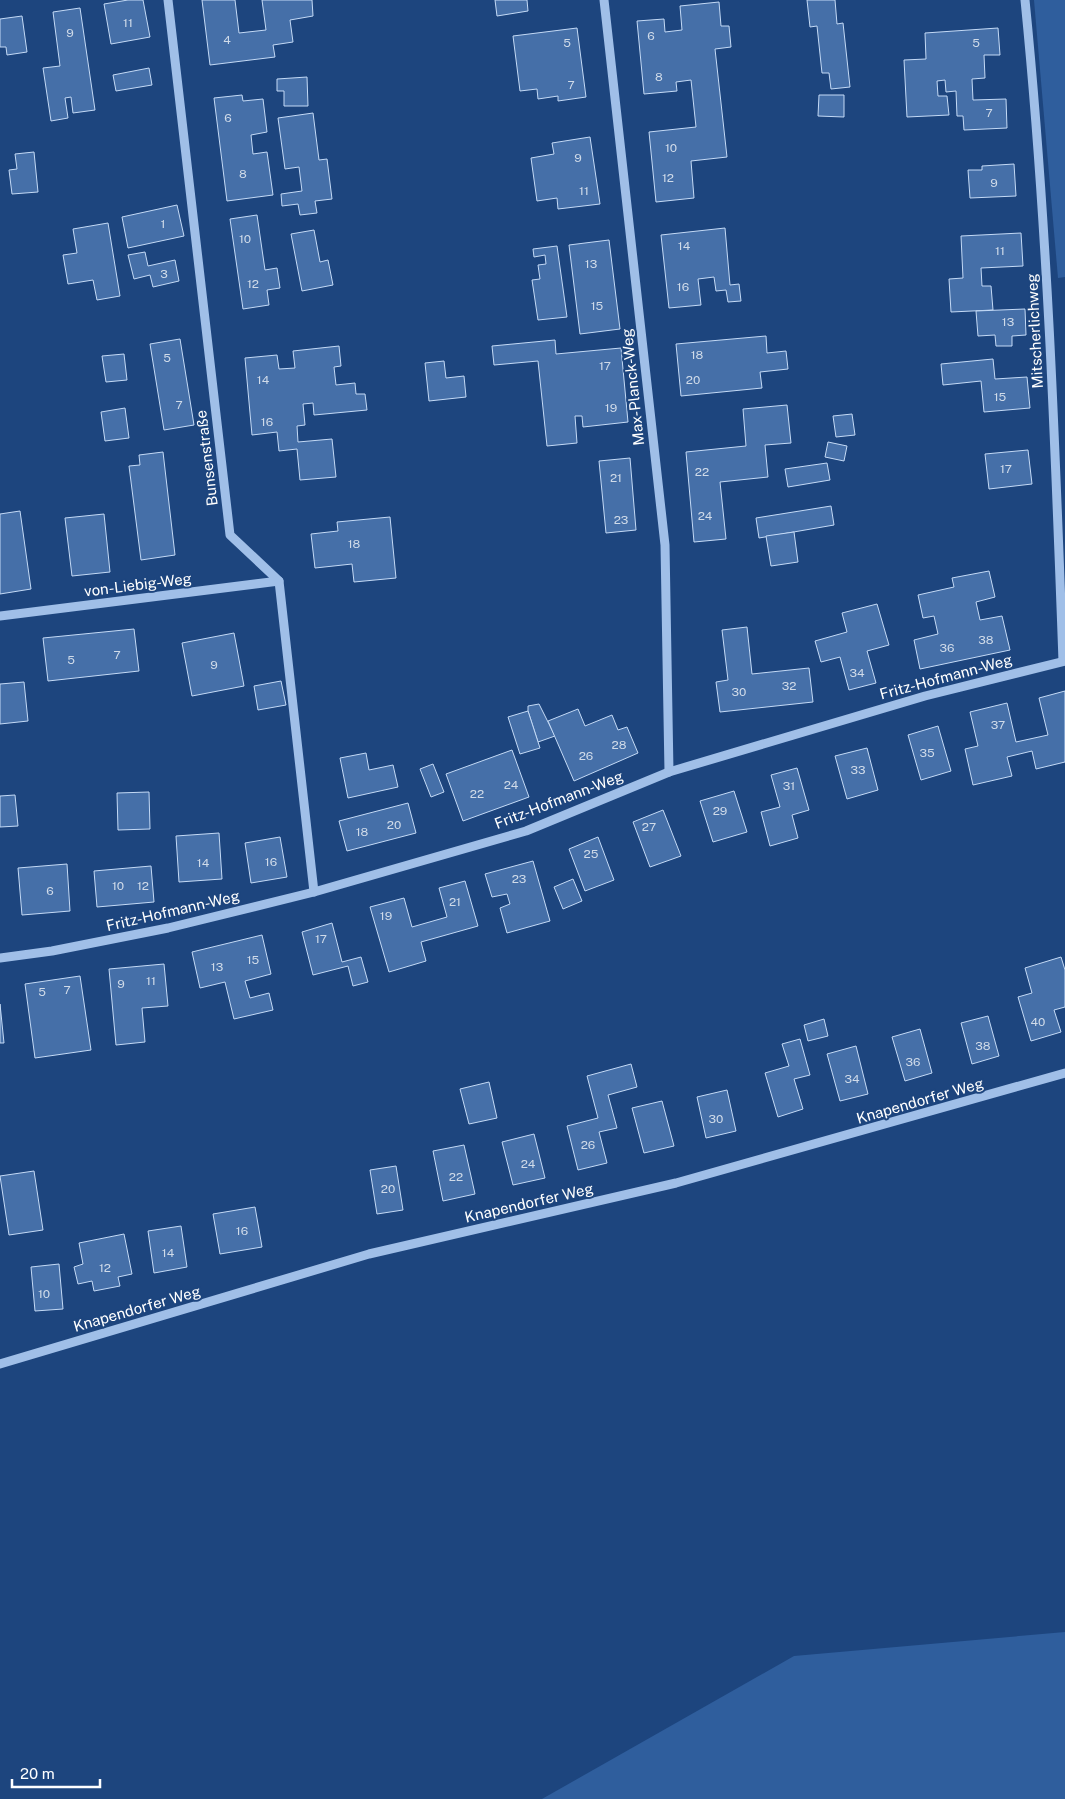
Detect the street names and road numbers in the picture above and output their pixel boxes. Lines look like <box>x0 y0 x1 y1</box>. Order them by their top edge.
street label: Mitscherlichweg <box>1023 273 1046 389</box>
street label: Max-Planck-Weg <box>618 328 647 447</box>
street label: Bunsenstraße <box>192 409 221 507</box>
street label: von-Liebig-Weg <box>83 569 193 600</box>
street label: Fritz-Hofmann-Weg <box>878 651 1014 702</box>
street label: Fritz-Hofmann-Weg <box>492 767 626 832</box>
street label: Fritz-Hofmann-Weg <box>104 887 241 934</box>
street label: Knapendorfer Weg <box>854 1074 985 1127</box>
street label: Knapendorfer Weg <box>463 1179 595 1226</box>
street label: Knapendorfer Weg <box>71 1282 202 1335</box>

